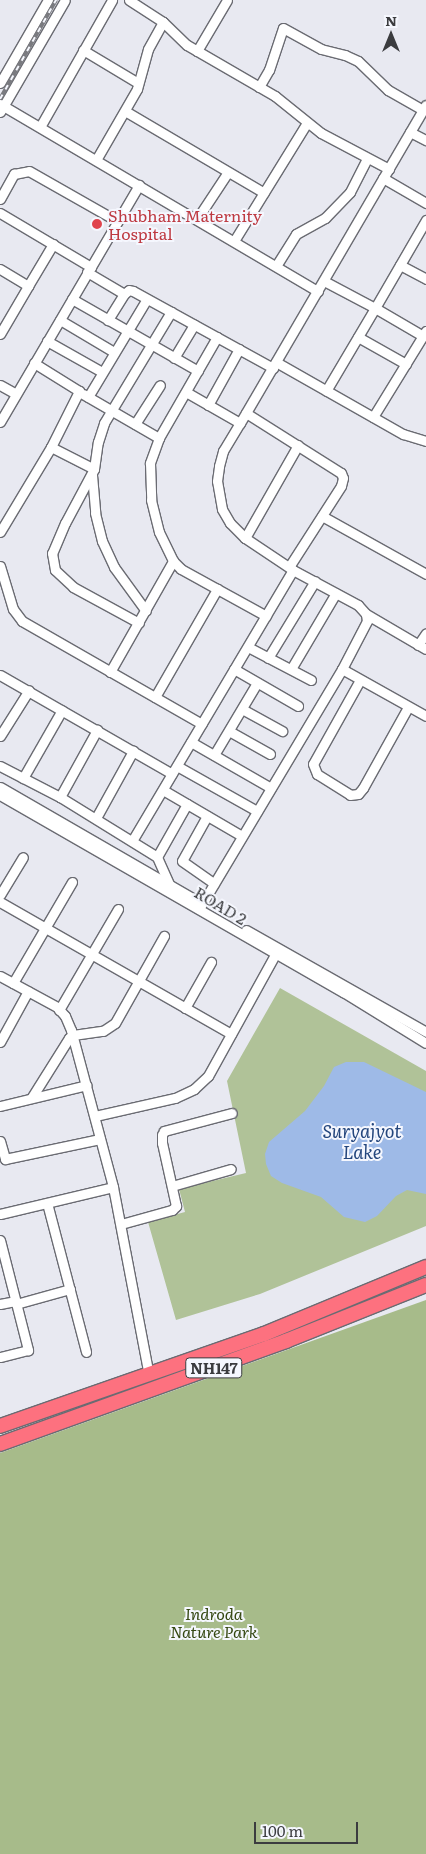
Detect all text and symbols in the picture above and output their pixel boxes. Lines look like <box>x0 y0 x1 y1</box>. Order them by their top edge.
north arrow <box>366 10 416 60</box>
text: N <box>385 10 397 30</box>
place label: Shubham Maternity Hospital <box>108 205 262 243</box>
marker: Shubham Maternity Hospital <box>90 217 104 231</box>
street label: ROAD 2 <box>191 882 251 928</box>
water label: Suryajyot Lake <box>323 1121 401 1164</box>
road number: NH147 <box>185 1356 243 1380</box>
park label: Indroda Nature Park <box>170 1603 258 1641</box>
scale bar <box>256 1812 360 1844</box>
text: 100 m <box>262 1819 303 1842</box>

